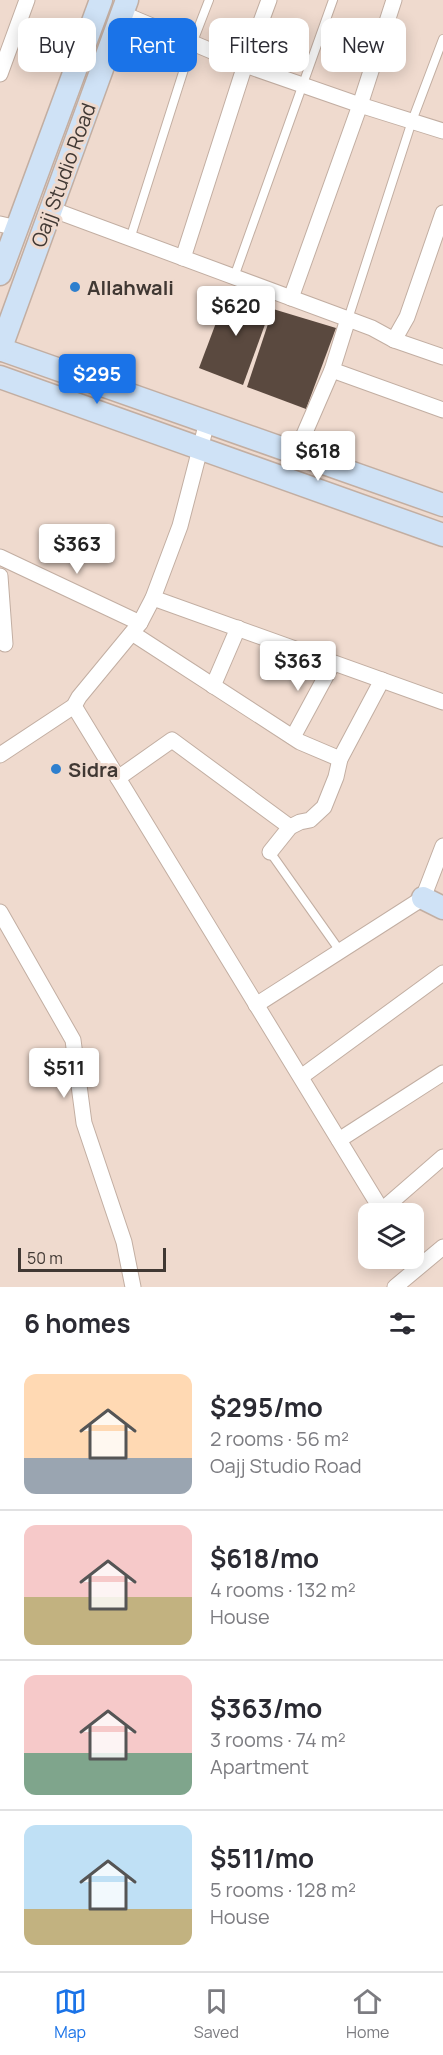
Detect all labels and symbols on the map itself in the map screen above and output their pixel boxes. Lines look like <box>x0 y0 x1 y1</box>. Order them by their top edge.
street label: Oajj Studio Road <box>24 99 102 251</box>
place label: Allahwali <box>87 274 174 301</box>
marker: Allahwali <box>68 280 82 294</box>
pin: $620 <box>200 286 272 337</box>
pin: $295 <box>61 354 133 405</box>
pin: $618 <box>282 431 354 482</box>
pin: $363 <box>41 524 113 575</box>
pin: $363 <box>262 641 334 692</box>
place label: Sidra <box>68 756 118 783</box>
marker: Sidra <box>49 762 63 776</box>
pin: $511 <box>28 1048 100 1099</box>
scale bar <box>18 1245 166 1272</box>

